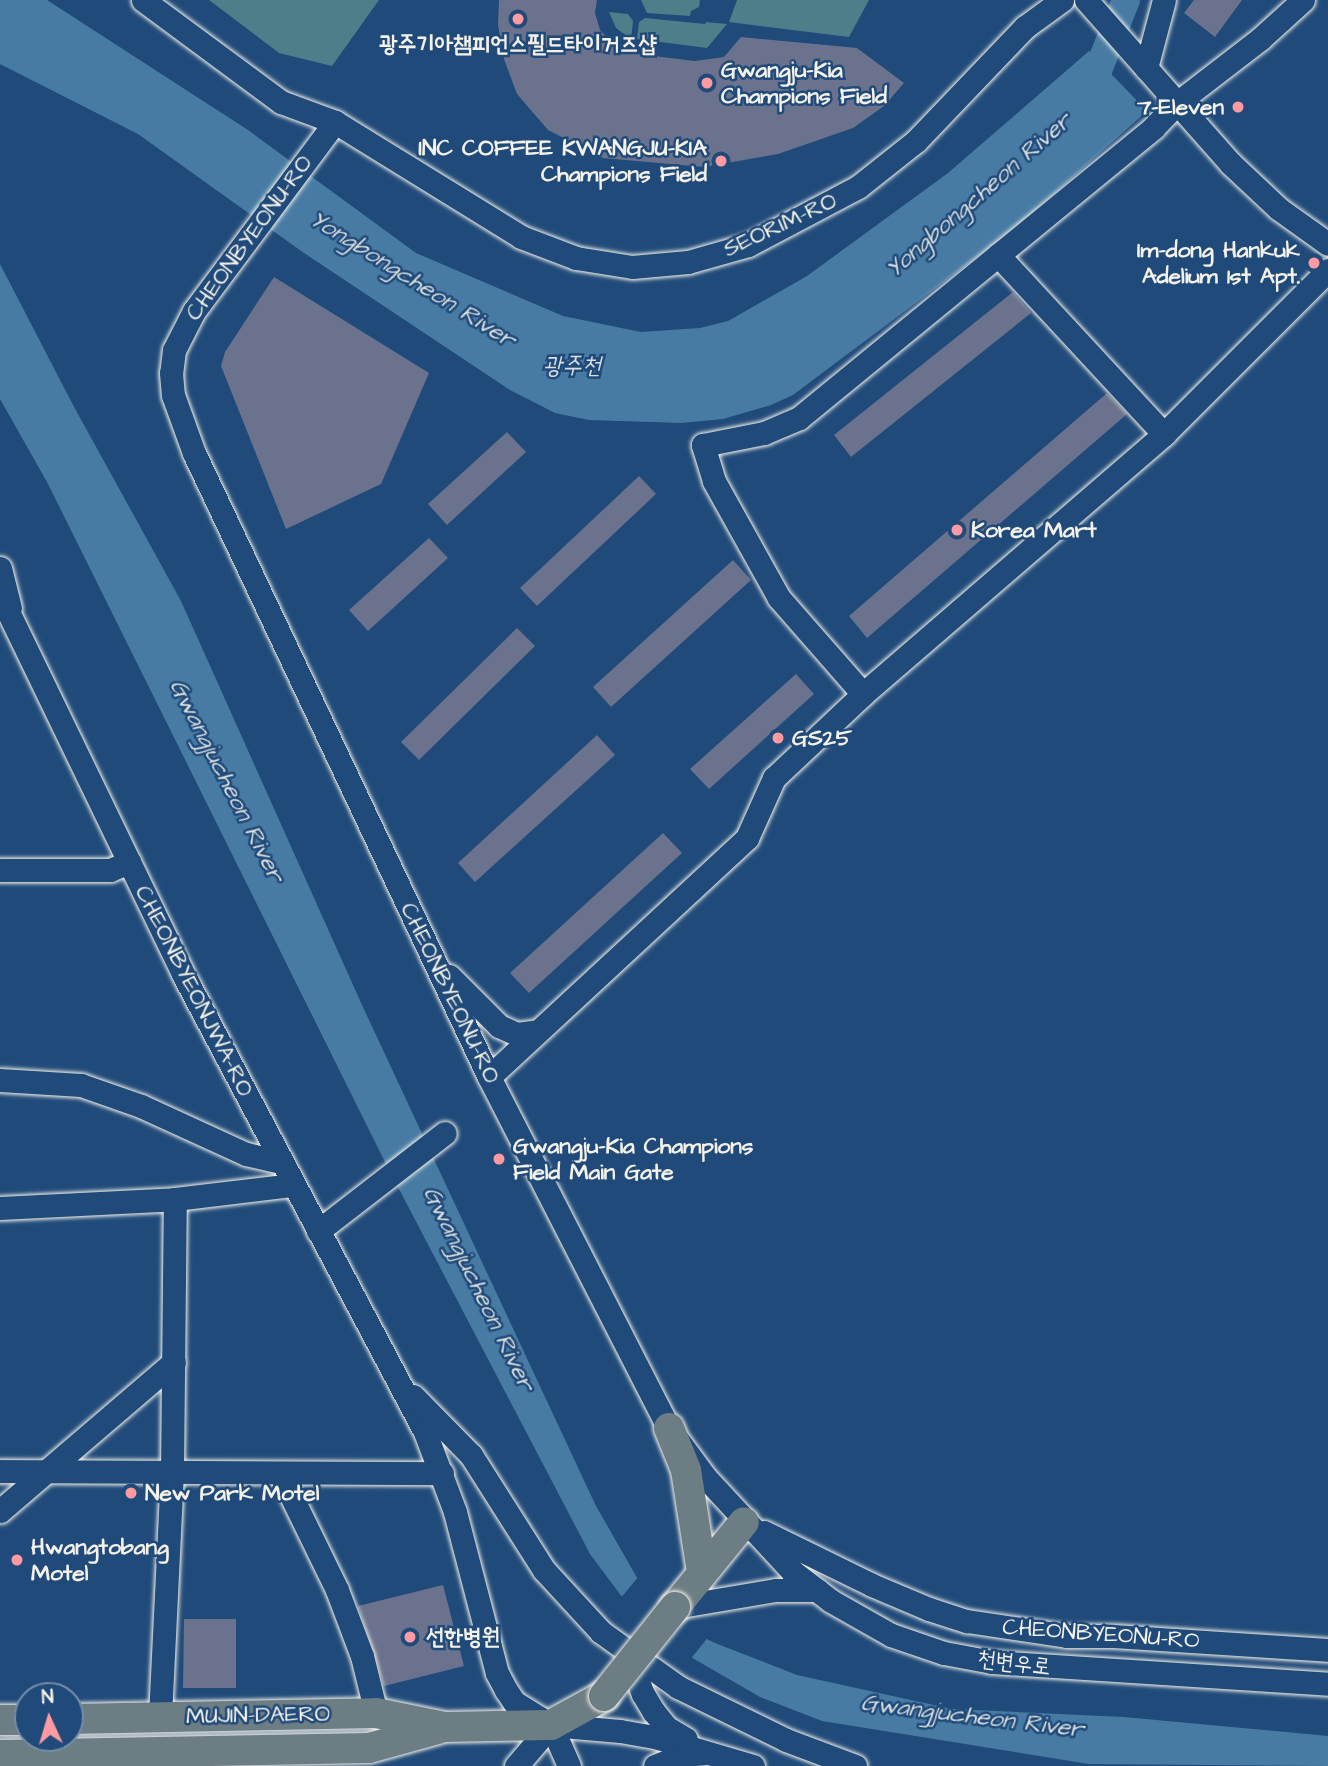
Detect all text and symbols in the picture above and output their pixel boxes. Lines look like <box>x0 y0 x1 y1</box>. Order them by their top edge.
marker: 광주기아챔피언스필드타이거즈샵 <box>510 11 526 27</box>
place label: 광주기아챔피언스필드타이거즈샵 <box>379 30 657 58</box>
place label: Gwangju-Kia Champions Field <box>721 56 887 110</box>
marker: Gwangju-Kia Champions Field <box>699 75 715 91</box>
place label: 7-Eleven <box>1137 93 1224 121</box>
marker: 7-Eleven <box>1230 99 1246 115</box>
water label: Yongbongcheon River <box>880 108 1078 284</box>
place label: INC COFFEE KWANGJU-KIA Champions Field <box>419 134 707 188</box>
street label: CHEONBYEONU-RO <box>180 150 318 326</box>
marker: INC COFFEE KWANGJU-KIA Champions Field <box>713 153 729 169</box>
street label: SEORIM-RO <box>719 187 841 263</box>
water label: Yongbongcheon River <box>304 205 520 355</box>
place label: Im-dong Hankuk Adelium 1st Apt. <box>1137 236 1300 290</box>
marker: Im-dong Hankuk Adelium 1st Apt. <box>1306 255 1322 271</box>
water label: 광주천 <box>543 353 601 381</box>
place label: Korea Mart <box>971 516 1097 544</box>
marker: Korea Mart <box>949 522 965 538</box>
water label: Gwangjucheon River <box>162 675 290 887</box>
place label: GS25 <box>792 724 852 752</box>
marker: GS25 <box>770 730 786 746</box>
street label: CHEONBYEONJWA-RO <box>129 881 259 1101</box>
street label: CHEONBYEONU-RO <box>394 898 506 1088</box>
place label: Gwangju-Kia Champions Field Main Gate <box>513 1132 753 1186</box>
marker: Gwangju-Kia Champions Field Main Gate <box>491 1151 507 1167</box>
water label: Gwangjucheon River <box>416 1182 540 1396</box>
place label: New Park Motel <box>145 1479 319 1507</box>
marker: New Park Motel <box>123 1485 139 1501</box>
place label: Hwangtobang Motel <box>31 1533 169 1587</box>
marker: Hwangtobang Motel <box>9 1552 25 1568</box>
street label: CHEONBYEONU-RO <box>1001 1613 1201 1655</box>
place label: 선한병원 <box>426 1623 500 1651</box>
marker: 선한병원 <box>400 1627 420 1647</box>
street label: 천변우로 <box>976 1645 1052 1681</box>
north arrow <box>14 1682 84 1752</box>
text: N <box>41 1684 55 1711</box>
water label: Gwangjucheon River <box>859 1689 1085 1745</box>
street label: MUJIN-DAERO <box>186 1700 330 1730</box>

